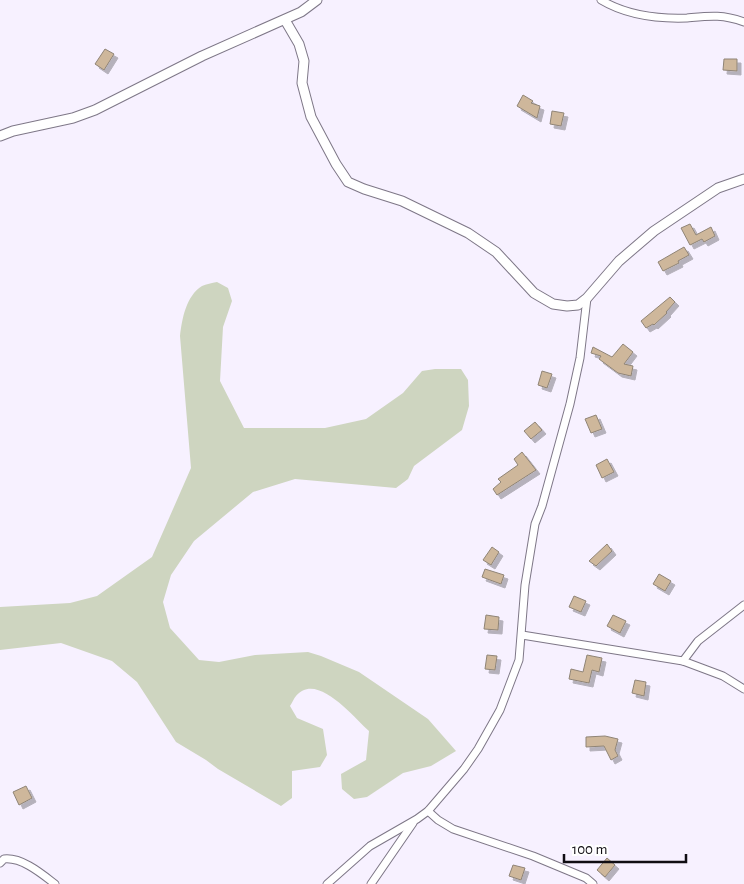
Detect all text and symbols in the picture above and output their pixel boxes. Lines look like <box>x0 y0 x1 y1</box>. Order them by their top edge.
scale bar <box>564 832 686 864</box>
text: 100 m <box>572 842 607 857</box>

